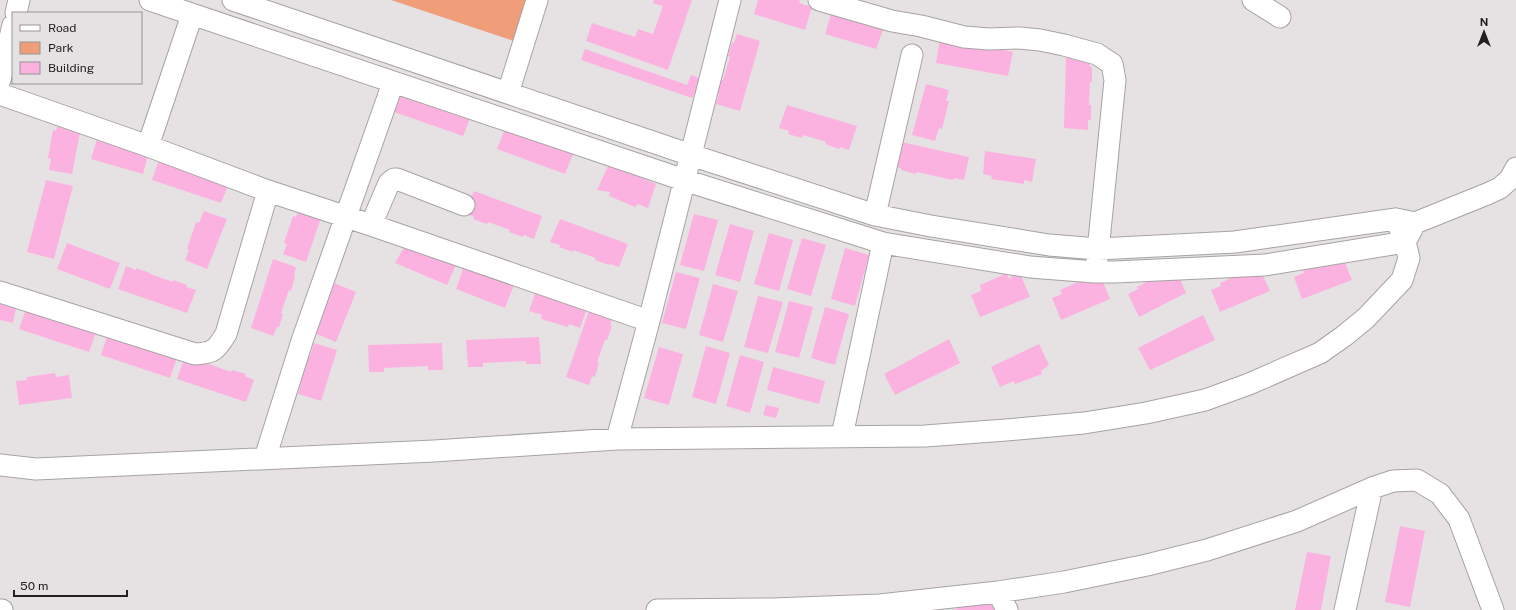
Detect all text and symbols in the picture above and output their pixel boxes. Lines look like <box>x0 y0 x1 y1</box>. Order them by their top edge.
legend <box>12 12 142 84</box>
north arrow <box>1464 12 1504 52</box>
text: N <box>1480 16 1488 28</box>
text: Road <box>48 21 76 35</box>
text: Park <box>48 41 74 55</box>
text: Building <box>48 61 94 75</box>
scale bar <box>14 572 127 598</box>
text: 50 m <box>20 579 48 593</box>

